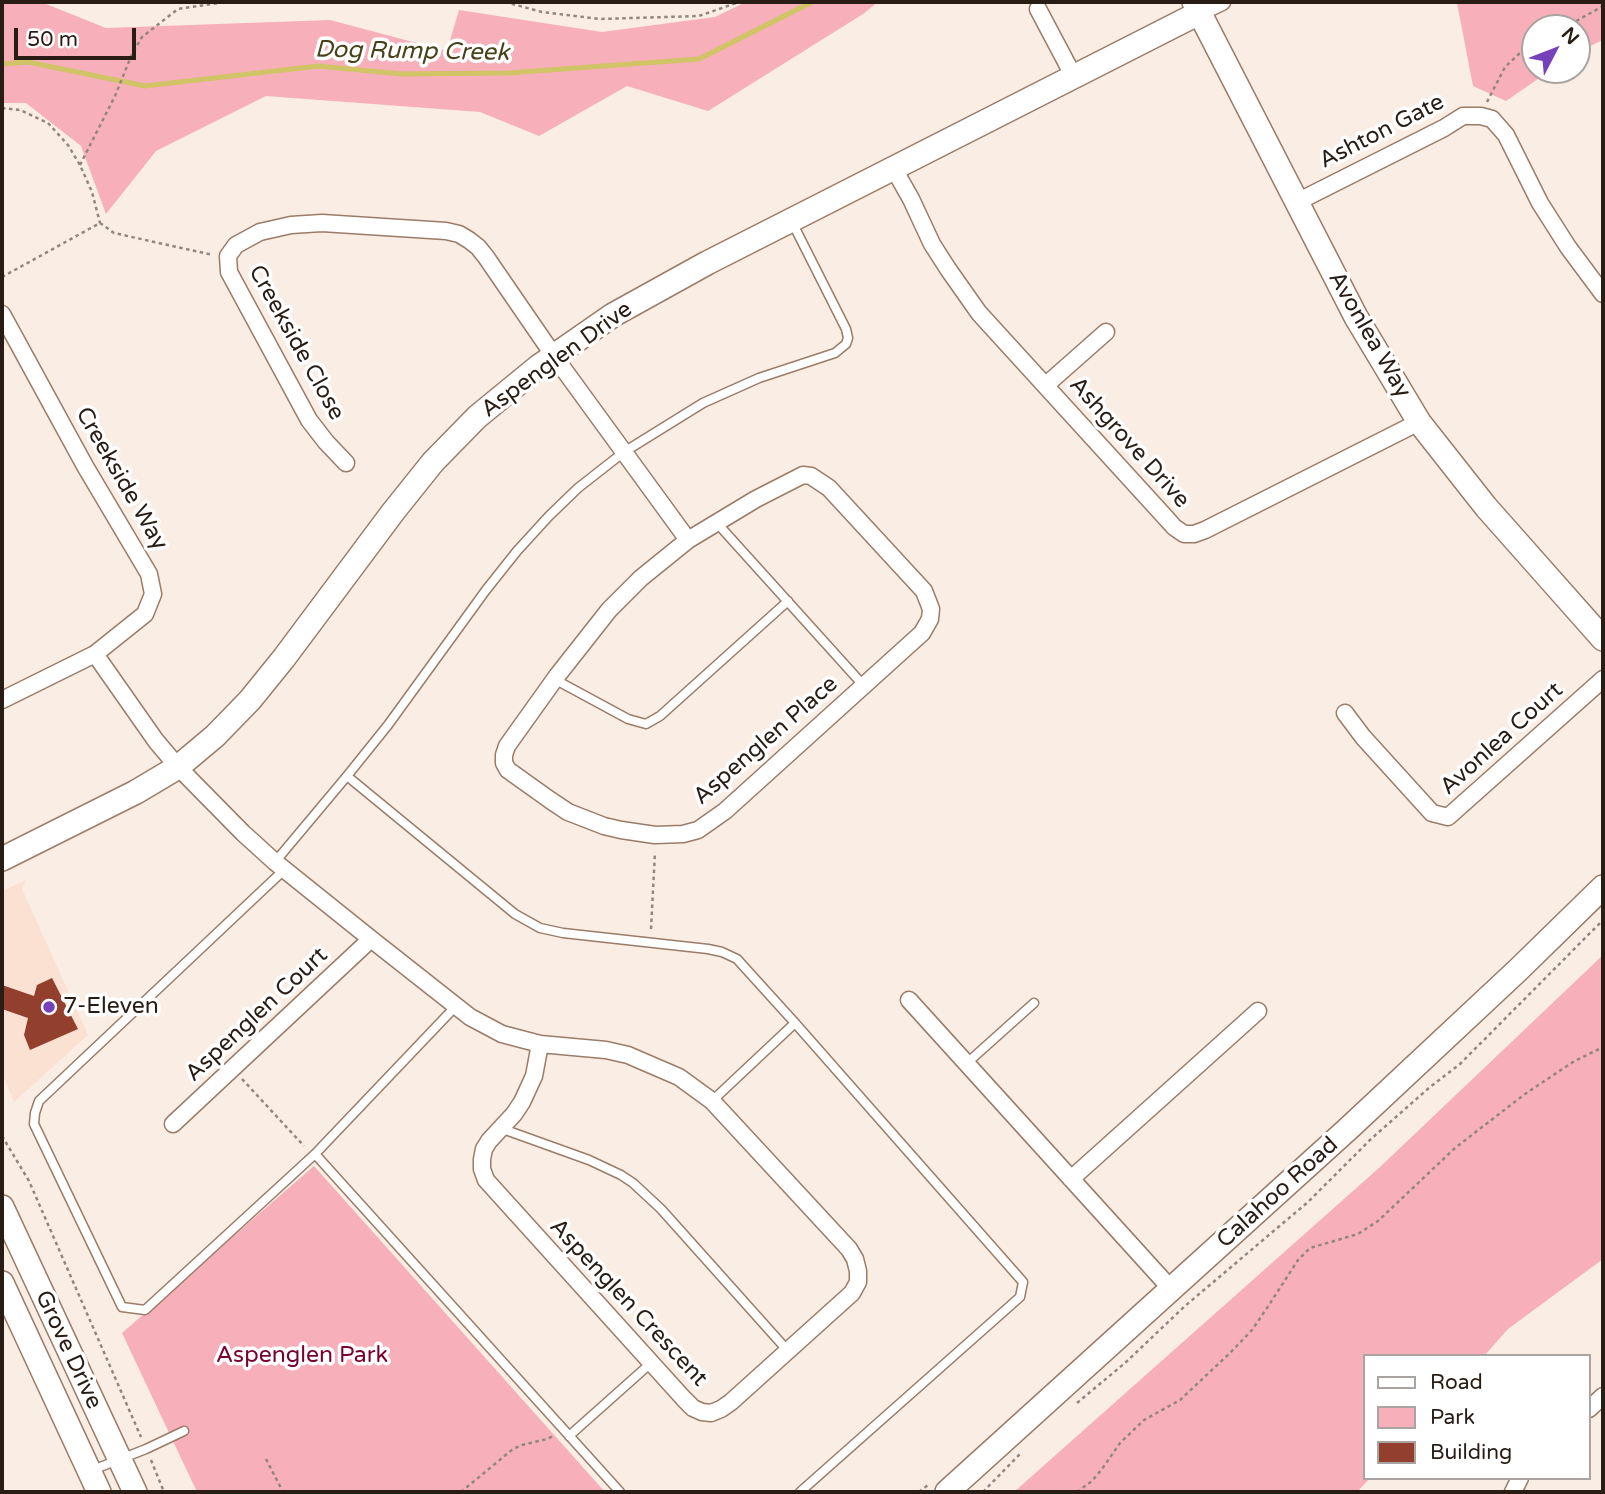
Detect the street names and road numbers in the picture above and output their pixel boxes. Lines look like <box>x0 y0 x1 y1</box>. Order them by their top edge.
street label: Ashton Gate <box>1315 89 1449 175</box>
street label: Creekside Close <box>242 261 350 425</box>
street label: Avonlea Way <box>1322 267 1416 403</box>
street label: Aspenglen Drive <box>476 296 638 424</box>
street label: Ashgrove Drive <box>1063 372 1195 514</box>
street label: Creekside Way <box>69 403 173 555</box>
street label: Aspenglen Place <box>688 671 844 811</box>
street label: Avonlea Court <box>1435 677 1569 801</box>
street label: Aspenglen Court <box>180 942 334 1088</box>
street label: Calahoo Road <box>1212 1131 1344 1255</box>
street label: Aspenglen Crescent <box>543 1213 713 1393</box>
street label: Grove Drive <box>29 1286 107 1414</box>

